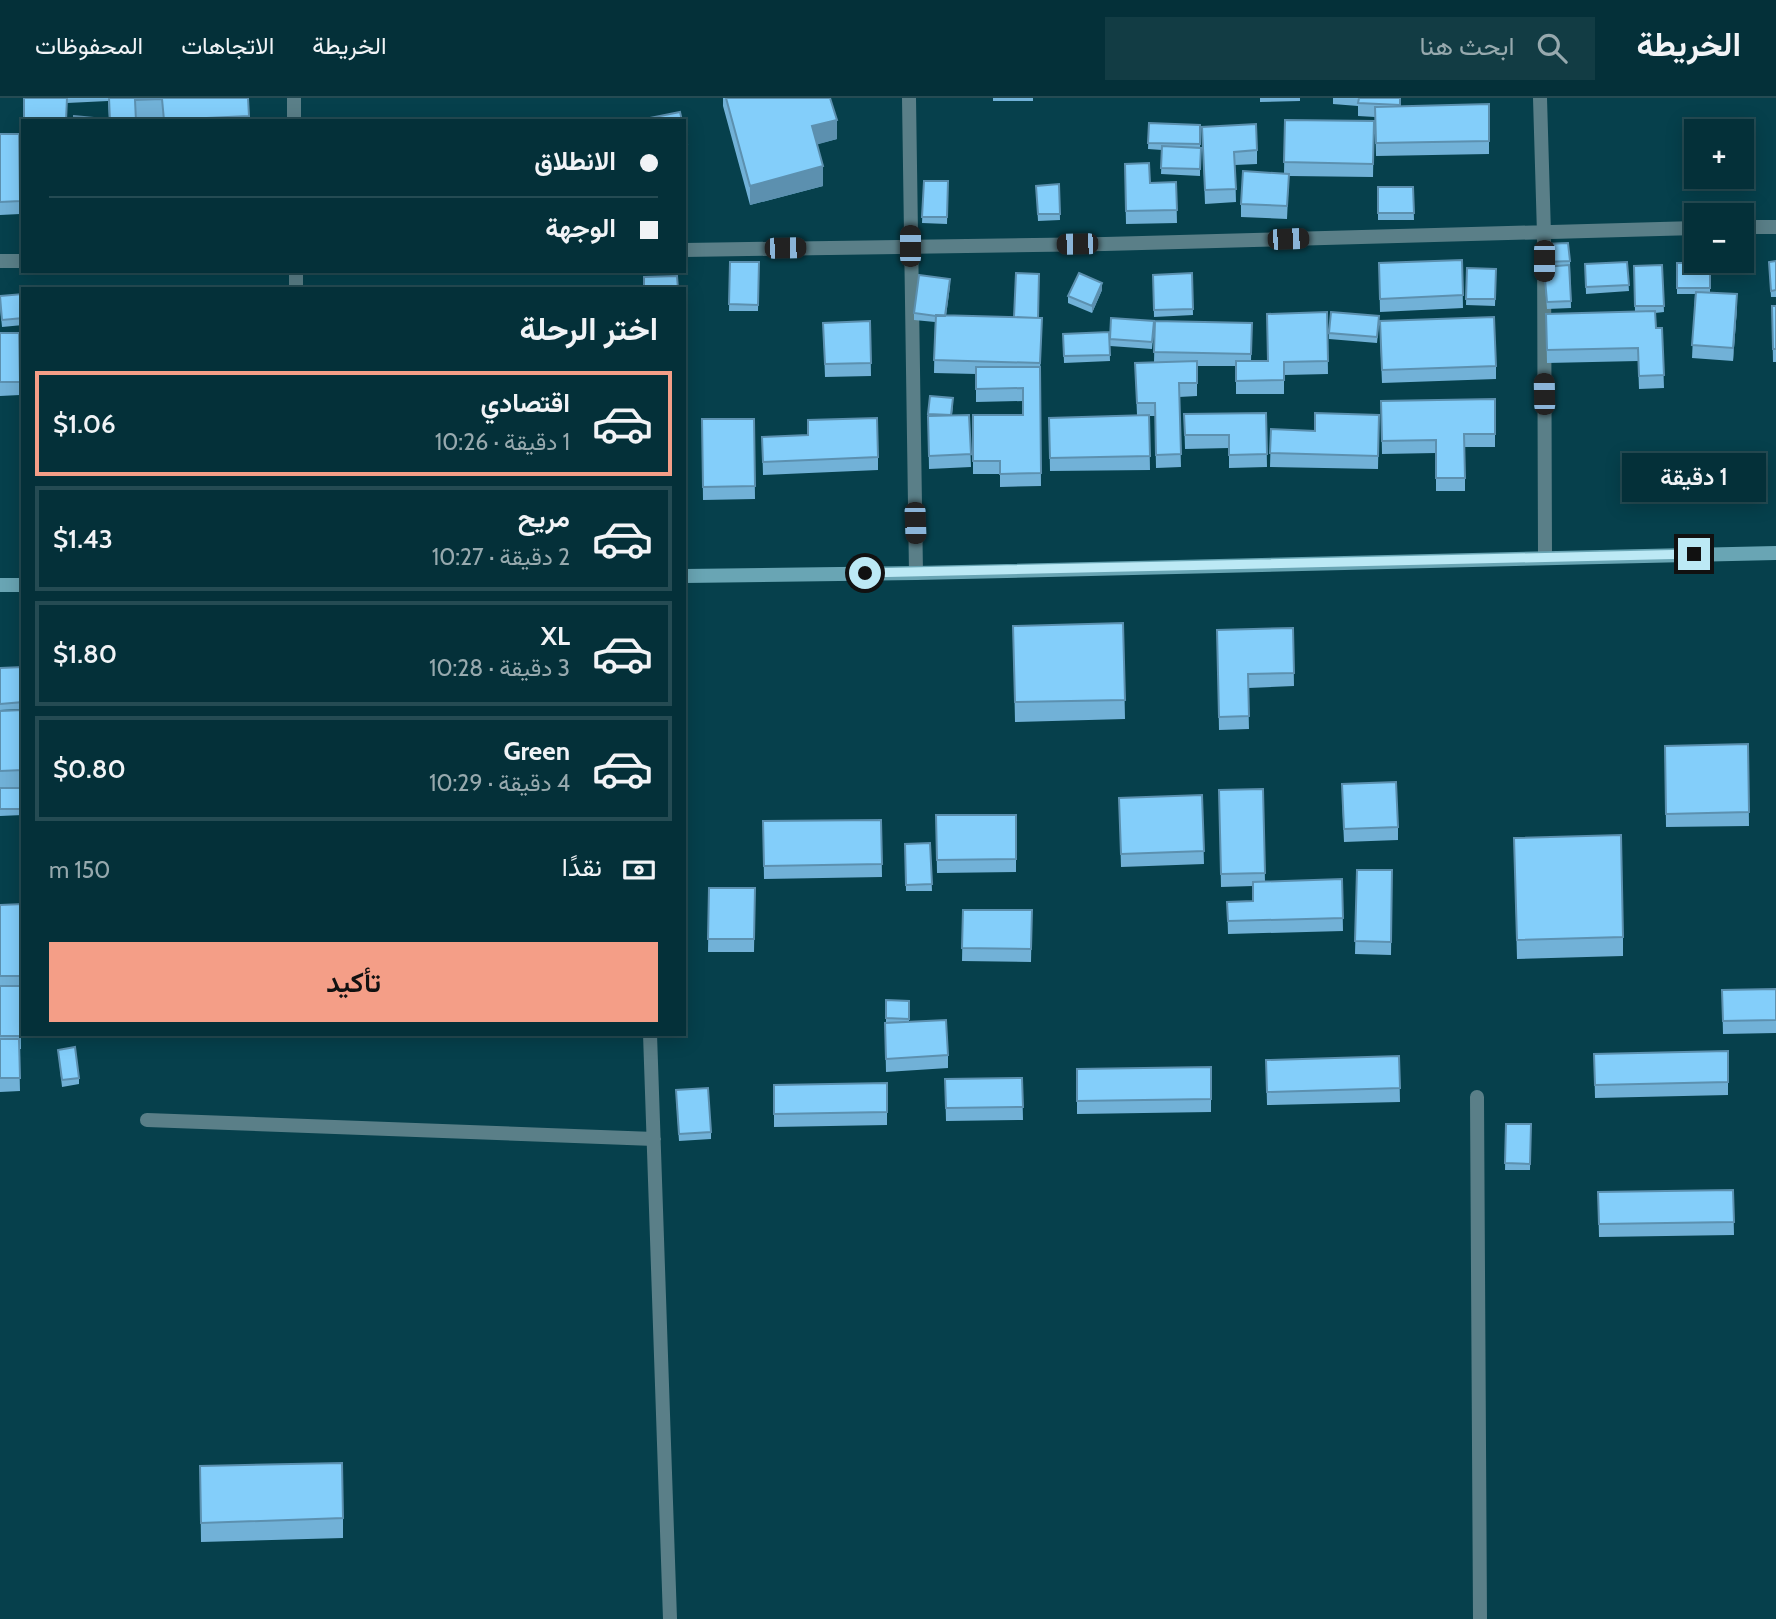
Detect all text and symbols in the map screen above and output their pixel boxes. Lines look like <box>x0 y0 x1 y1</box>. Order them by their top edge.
search box <box>1105 17 1595 80</box>
text: الخريطة <box>1637 24 1741 64</box>
icon: search <box>1533 29 1571 67</box>
text: ابحث هنا <box>1419 30 1515 62</box>
text: المحفوظات <box>35 31 143 60</box>
text: الاتجاهات <box>181 31 274 60</box>
text: الخريطة <box>312 31 387 60</box>
map controls <box>1684 119 1754 273</box>
button: + <box>1684 119 1754 189</box>
text: الانطلاق <box>534 145 616 177</box>
button: − <box>1684 203 1754 273</box>
text: الوجهة <box>545 212 616 244</box>
car <box>900 225 921 267</box>
car <box>1267 228 1310 250</box>
car <box>1056 233 1099 255</box>
car <box>764 237 807 259</box>
car <box>1534 240 1555 282</box>
text: اختر الرحلة <box>520 309 658 348</box>
car <box>1534 373 1555 415</box>
text: اقتصادي <box>481 387 570 419</box>
icon: car <box>591 392 654 455</box>
text: $1.06 <box>53 408 116 440</box>
text: 1 دقيقة · 10:26 <box>435 428 570 456</box>
callout: 1 دقيقة <box>1622 452 1766 502</box>
text: 1 دقيقة <box>1660 463 1728 491</box>
text: مريح <box>518 502 570 534</box>
car <box>904 502 927 544</box>
icon: car <box>591 507 654 570</box>
text: $1.43 <box>53 523 113 555</box>
route end <box>1678 538 1710 570</box>
text: 2 دقيقة · 10:27 <box>432 543 570 571</box>
route start <box>849 557 881 589</box>
text: XL <box>541 620 570 652</box>
icon: car <box>591 622 654 685</box>
text: $1.80 <box>53 638 117 670</box>
text: 3 دقيقة · 10:28 <box>429 654 570 682</box>
text: Green <box>503 735 570 767</box>
icon: car <box>591 737 654 800</box>
text: $0.80 <box>53 753 126 785</box>
text: 4 دقيقة · 10:29 <box>429 769 570 797</box>
text: نقدًا <box>562 851 602 883</box>
icon: cash <box>620 851 658 889</box>
text: 150 m <box>49 856 110 884</box>
button: تأكيد <box>49 942 658 1022</box>

